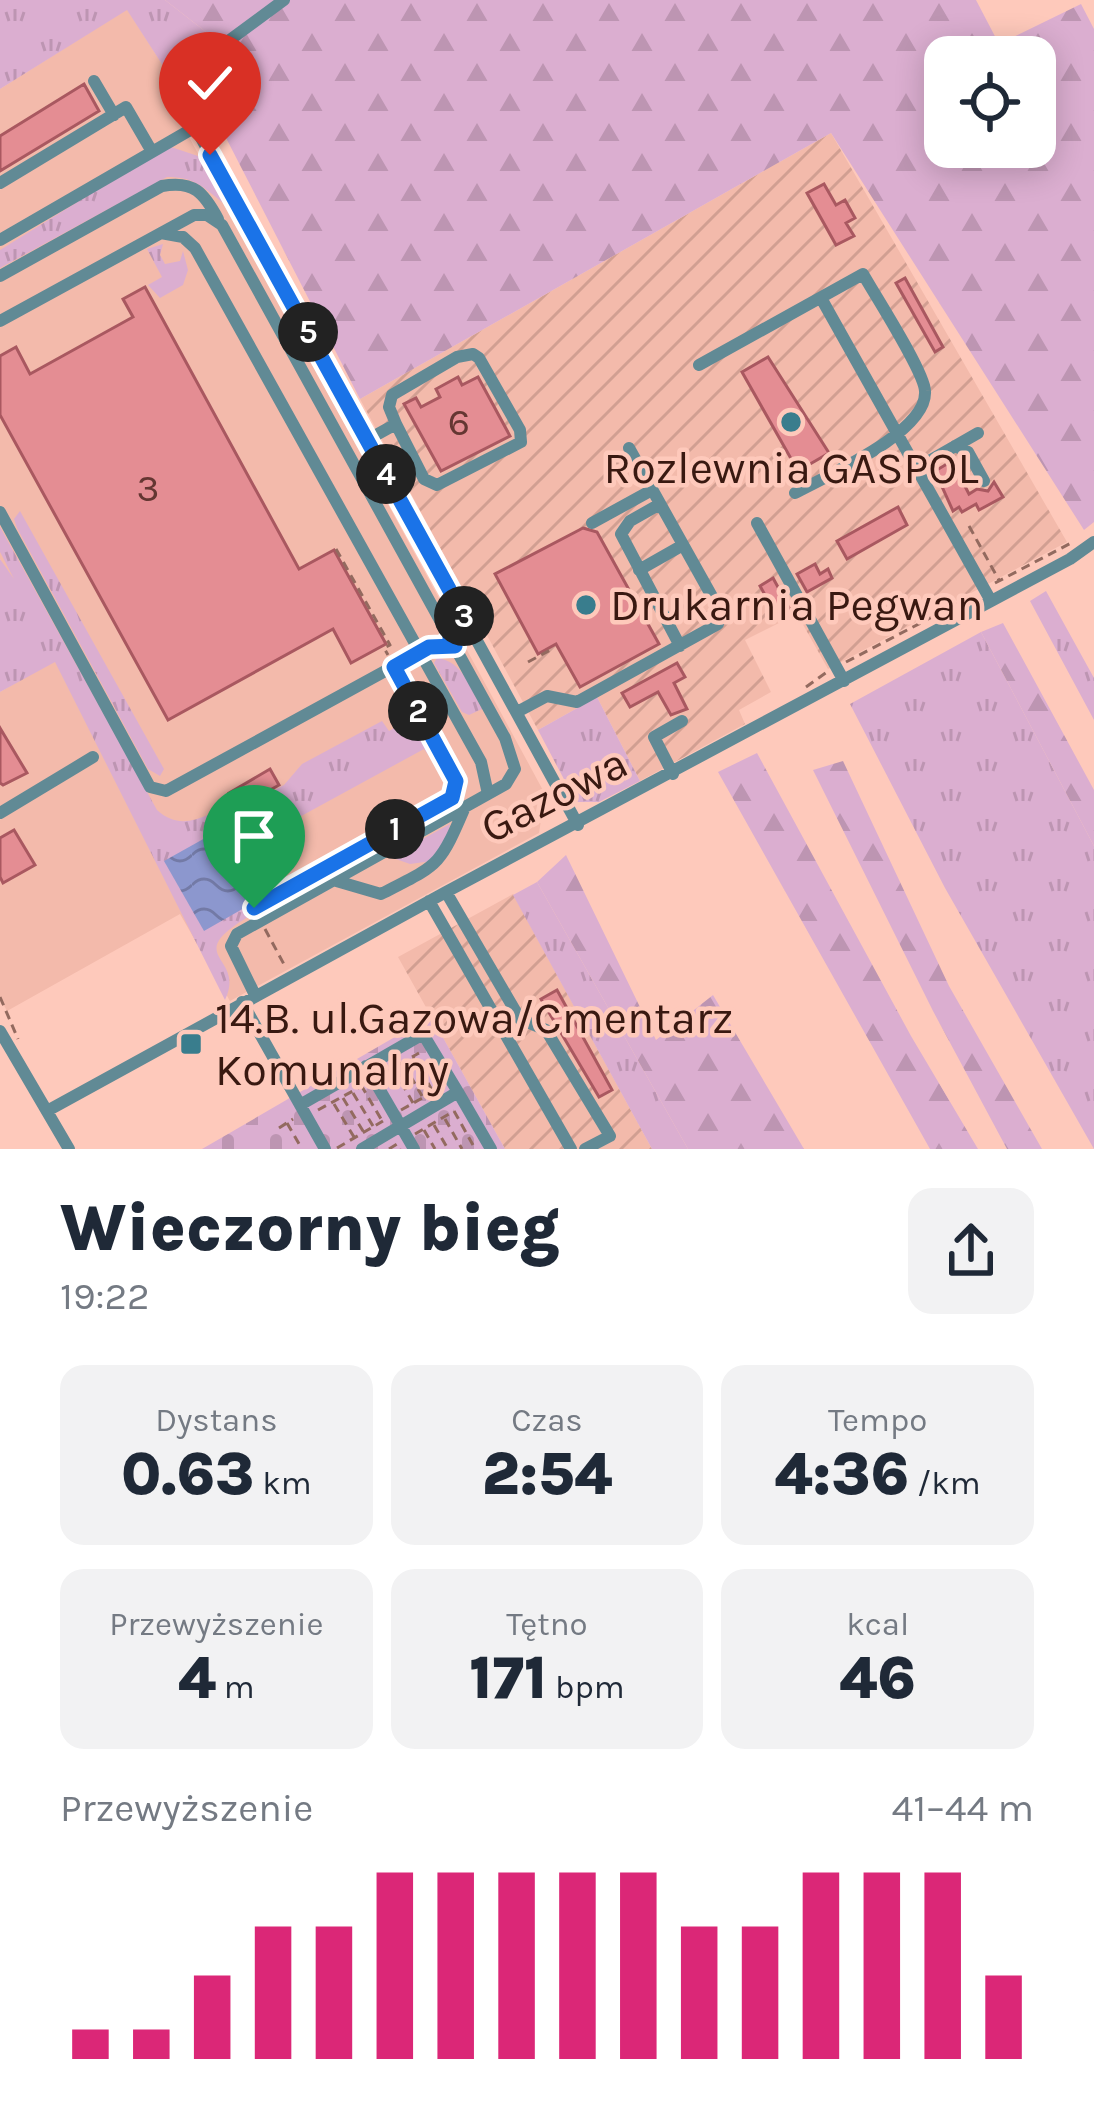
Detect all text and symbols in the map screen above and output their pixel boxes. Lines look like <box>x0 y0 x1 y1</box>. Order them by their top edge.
pin <box>159 32 261 155</box>
map controls <box>924 36 1056 168</box>
button: locate <box>924 36 1056 168</box>
icon: check <box>177 50 243 116</box>
pin: 5 <box>278 302 338 362</box>
text: 5 <box>298 313 318 351</box>
house number: 6 <box>448 399 470 445</box>
marker: Rozlewnia GASPOL <box>778 409 804 435</box>
place label: Rozlewnia GASPOL <box>604 442 978 494</box>
pin: 4 <box>356 444 416 504</box>
text: 4 <box>376 455 396 493</box>
house number: 3 <box>136 465 160 511</box>
place label: Drukarnia Pegwan <box>610 579 984 632</box>
pin: 3 <box>434 586 494 646</box>
marker: Drukarnia Pegwan <box>573 592 599 618</box>
text: 3 <box>454 597 474 635</box>
pin: 2 <box>388 681 448 741</box>
text: 2 <box>408 692 428 730</box>
street label: Gazowa <box>472 736 636 854</box>
pin <box>203 785 305 908</box>
pin: 1 <box>365 799 425 859</box>
icon: arrive <box>221 803 287 869</box>
text: 1 <box>389 810 401 848</box>
place label: 14.B. ul.Gazowa/Cmentarz Komunalny <box>215 992 733 1097</box>
marker: 14.B. ul.Gazowa/Cmentarz Komunalny <box>178 1031 204 1057</box>
button: share <box>908 1188 1034 1314</box>
text: Wieczorny bieg <box>60 1189 560 1267</box>
text: 19:22 <box>60 1273 150 1319</box>
text: Dystans <box>155 1401 277 1439</box>
text: Czas <box>511 1401 583 1439</box>
text: Tempo <box>828 1401 927 1439</box>
text: 0.63 <box>121 1439 254 1509</box>
text: 2:54 <box>482 1439 612 1509</box>
text: 4:36 <box>775 1439 909 1509</box>
text: km <box>254 1464 312 1502</box>
text: /km <box>909 1464 981 1502</box>
text: Przewyższenie <box>109 1605 324 1643</box>
text: Tętno <box>506 1605 588 1643</box>
text: kcal <box>846 1605 909 1643</box>
text: 4 <box>178 1643 216 1713</box>
text: 171 <box>469 1643 547 1713</box>
text: 46 <box>839 1643 916 1713</box>
text: m <box>216 1668 255 1706</box>
text: bpm <box>547 1668 625 1706</box>
text: Przewyższenie <box>60 1785 313 1831</box>
text: 41–44 m <box>892 1785 1034 1831</box>

